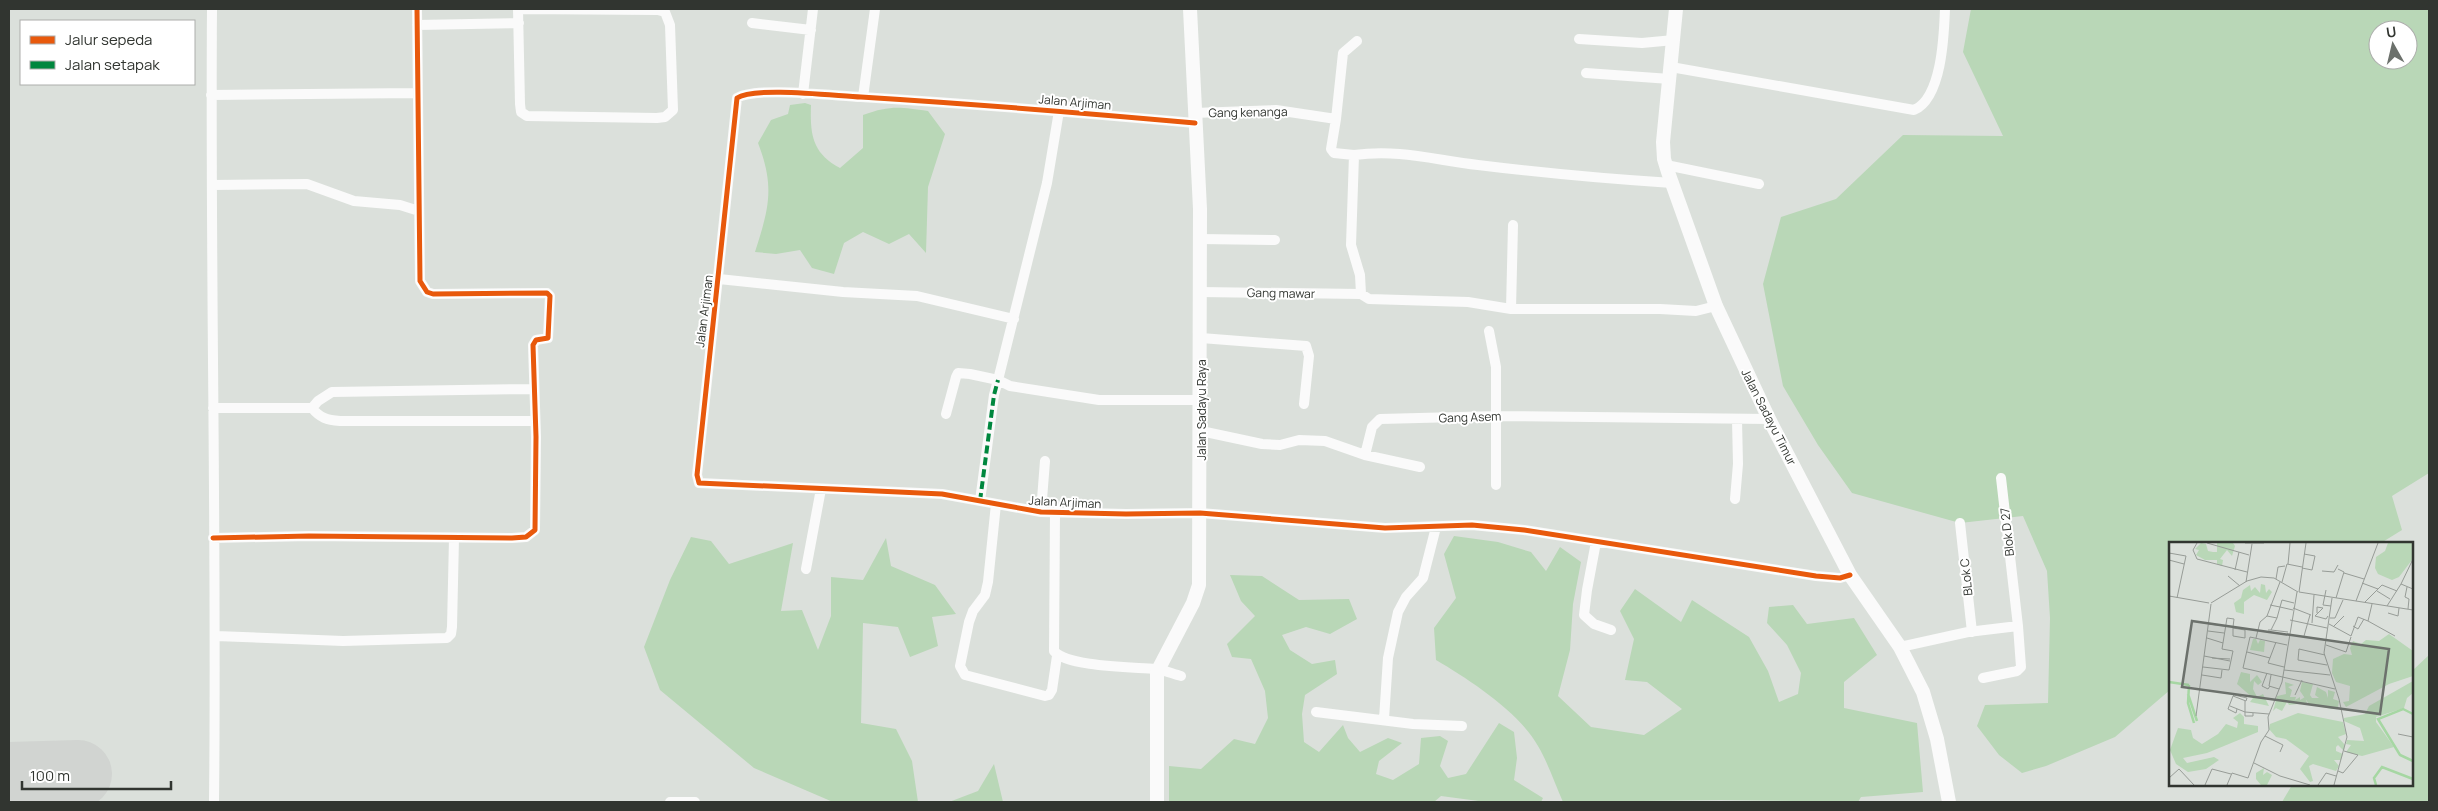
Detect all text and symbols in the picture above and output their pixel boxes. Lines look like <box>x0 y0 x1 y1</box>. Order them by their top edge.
legend <box>20 20 195 85</box>
north arrow <box>2368 20 2418 70</box>
text: U <box>2385 22 2397 42</box>
text: Jalur sepeda <box>65 29 152 50</box>
text: Jalan setapak <box>65 54 160 75</box>
street label: Jalan Arjiman <box>1038 90 1112 114</box>
street label: Gang kenanga <box>1208 103 1288 121</box>
street label: Jalan Arjiman <box>691 274 717 348</box>
street label: Gang mawar <box>1247 284 1316 302</box>
street label: Jalan Sadayu Raya <box>1193 359 1210 461</box>
street label: Jalan Sadayu Timur <box>1737 366 1801 469</box>
street label: Gang Asem <box>1438 407 1502 427</box>
street label: Jalan Arjiman <box>1028 492 1102 512</box>
street label: Blok D 27 <box>1996 507 2018 557</box>
inset map <box>2169 542 2413 786</box>
street label: BLok C <box>1956 557 1976 597</box>
scale bar <box>22 758 171 790</box>
text: 100 m <box>30 765 70 786</box>

